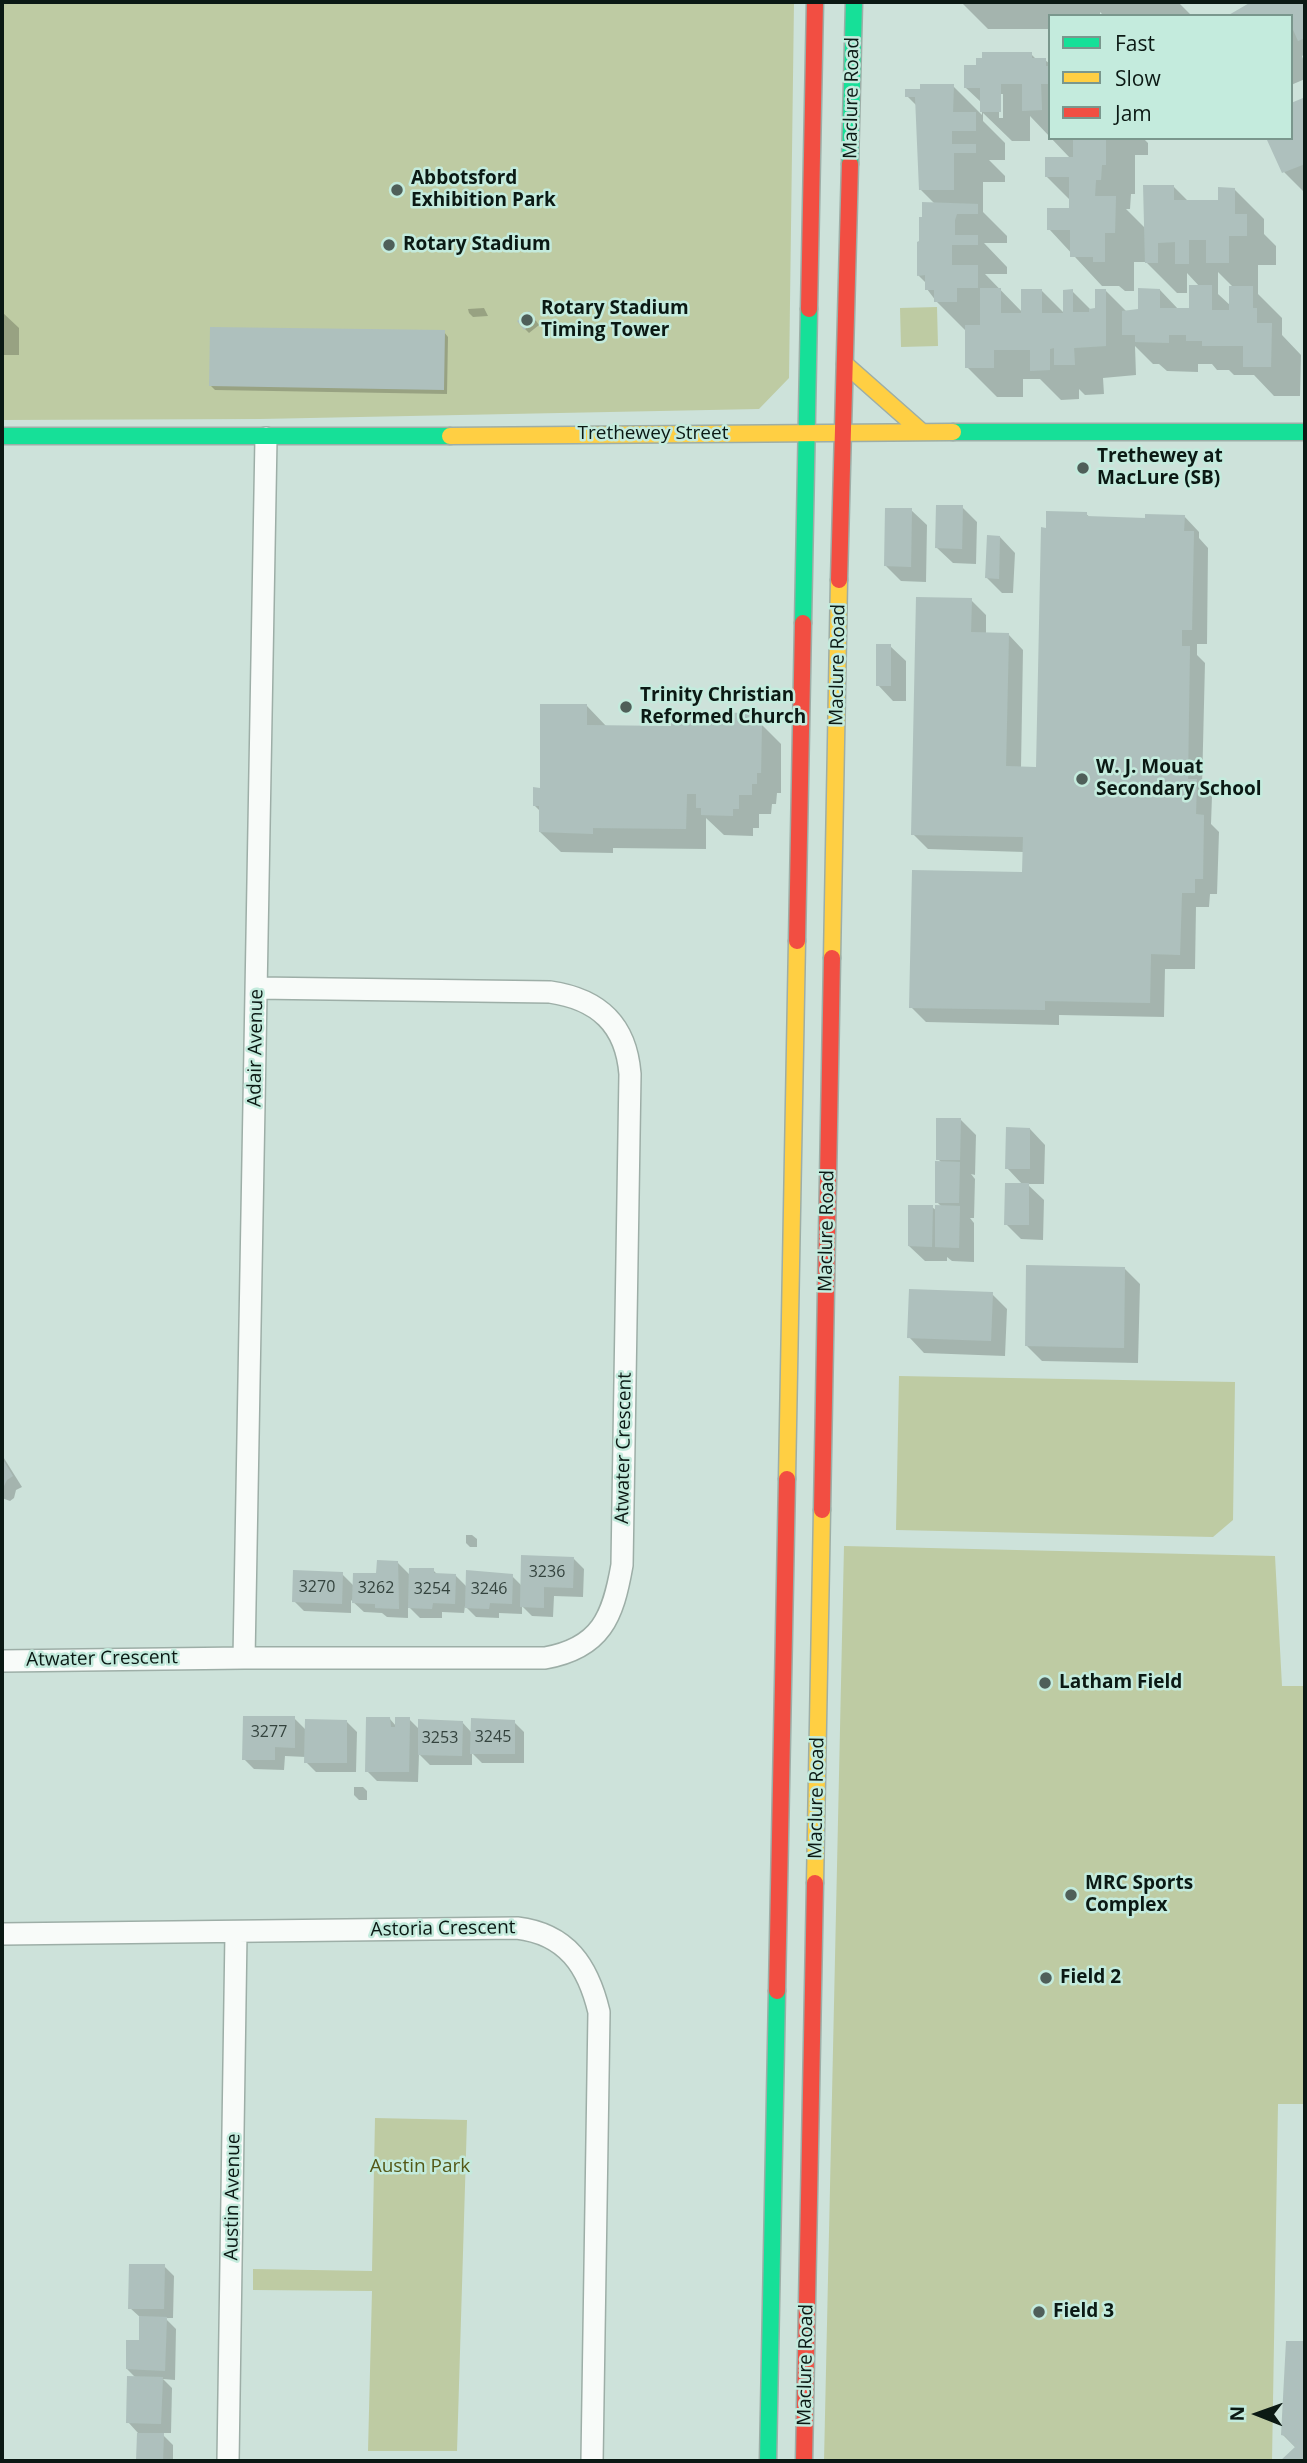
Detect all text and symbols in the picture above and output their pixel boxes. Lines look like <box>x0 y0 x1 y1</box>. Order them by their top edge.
legend <box>1048 14 1293 140</box>
text: Fast <box>1115 29 1155 57</box>
street label: Maclure Road <box>840 37 864 159</box>
text: Slow <box>1115 64 1161 92</box>
text: Jam <box>1115 99 1152 127</box>
place label: Abbotsford Exhibition Park <box>411 168 556 212</box>
marker: Abbotsford Exhibition Park <box>389 182 405 198</box>
place label: Rotary Stadium <box>403 234 551 256</box>
marker: Rotary Stadium <box>381 237 397 253</box>
place label: Rotary Stadium Timing Tower <box>541 298 689 342</box>
marker: Rotary Stadium Timing Tower <box>519 312 535 328</box>
street label: Trethewey Street <box>578 423 728 445</box>
place label: Trethewey at MacLure (SB) <box>1097 446 1223 490</box>
marker: Trethewey at MacLure (SB) <box>1075 460 1091 476</box>
street label: Maclure Road <box>826 604 850 726</box>
place label: Trinity Christian Reformed Church <box>640 685 806 729</box>
marker: Trinity Christian Reformed Church <box>618 699 634 715</box>
place label: W. J. Mouat Secondary School <box>1096 757 1262 801</box>
marker: W. J. Mouat Secondary School <box>1074 771 1090 787</box>
street label: Adair Avenue <box>244 989 268 1107</box>
street label: Maclure Road <box>815 1170 839 1292</box>
street label: Atwater Crescent <box>611 1372 637 1524</box>
house number: 3236 <box>529 1562 565 1582</box>
house number: 3270 <box>299 1577 335 1597</box>
house number: 3262 <box>358 1578 394 1598</box>
house number: 3254 <box>414 1579 450 1599</box>
house number: 3246 <box>471 1579 507 1599</box>
street label: Atwater Crescent <box>26 1646 178 1672</box>
place label: Latham Field <box>1059 1672 1182 1694</box>
marker: Latham Field <box>1037 1675 1053 1691</box>
house number: 3277 <box>251 1722 287 1742</box>
house number: 3245 <box>475 1727 511 1747</box>
house number: 3253 <box>422 1728 458 1748</box>
street label: Maclure Road <box>805 1737 829 1859</box>
place label: MRC Sports Complex <box>1085 1873 1193 1917</box>
marker: MRC Sports Complex <box>1063 1887 1079 1903</box>
street label: Astoria Crescent <box>370 1916 516 1942</box>
place label: Field 2 <box>1060 1967 1121 1989</box>
marker: Field 2 <box>1038 1970 1054 1986</box>
street label: Austin Avenue <box>220 2133 246 2261</box>
park label: Austin Park <box>370 2156 470 2178</box>
place label: Field 3 <box>1053 2301 1114 2323</box>
street label: Maclure Road <box>794 2304 818 2426</box>
marker: Field 3 <box>1031 2304 1047 2320</box>
north arrow <box>1223 2379 1293 2449</box>
text: N <box>1224 2406 1250 2422</box>

